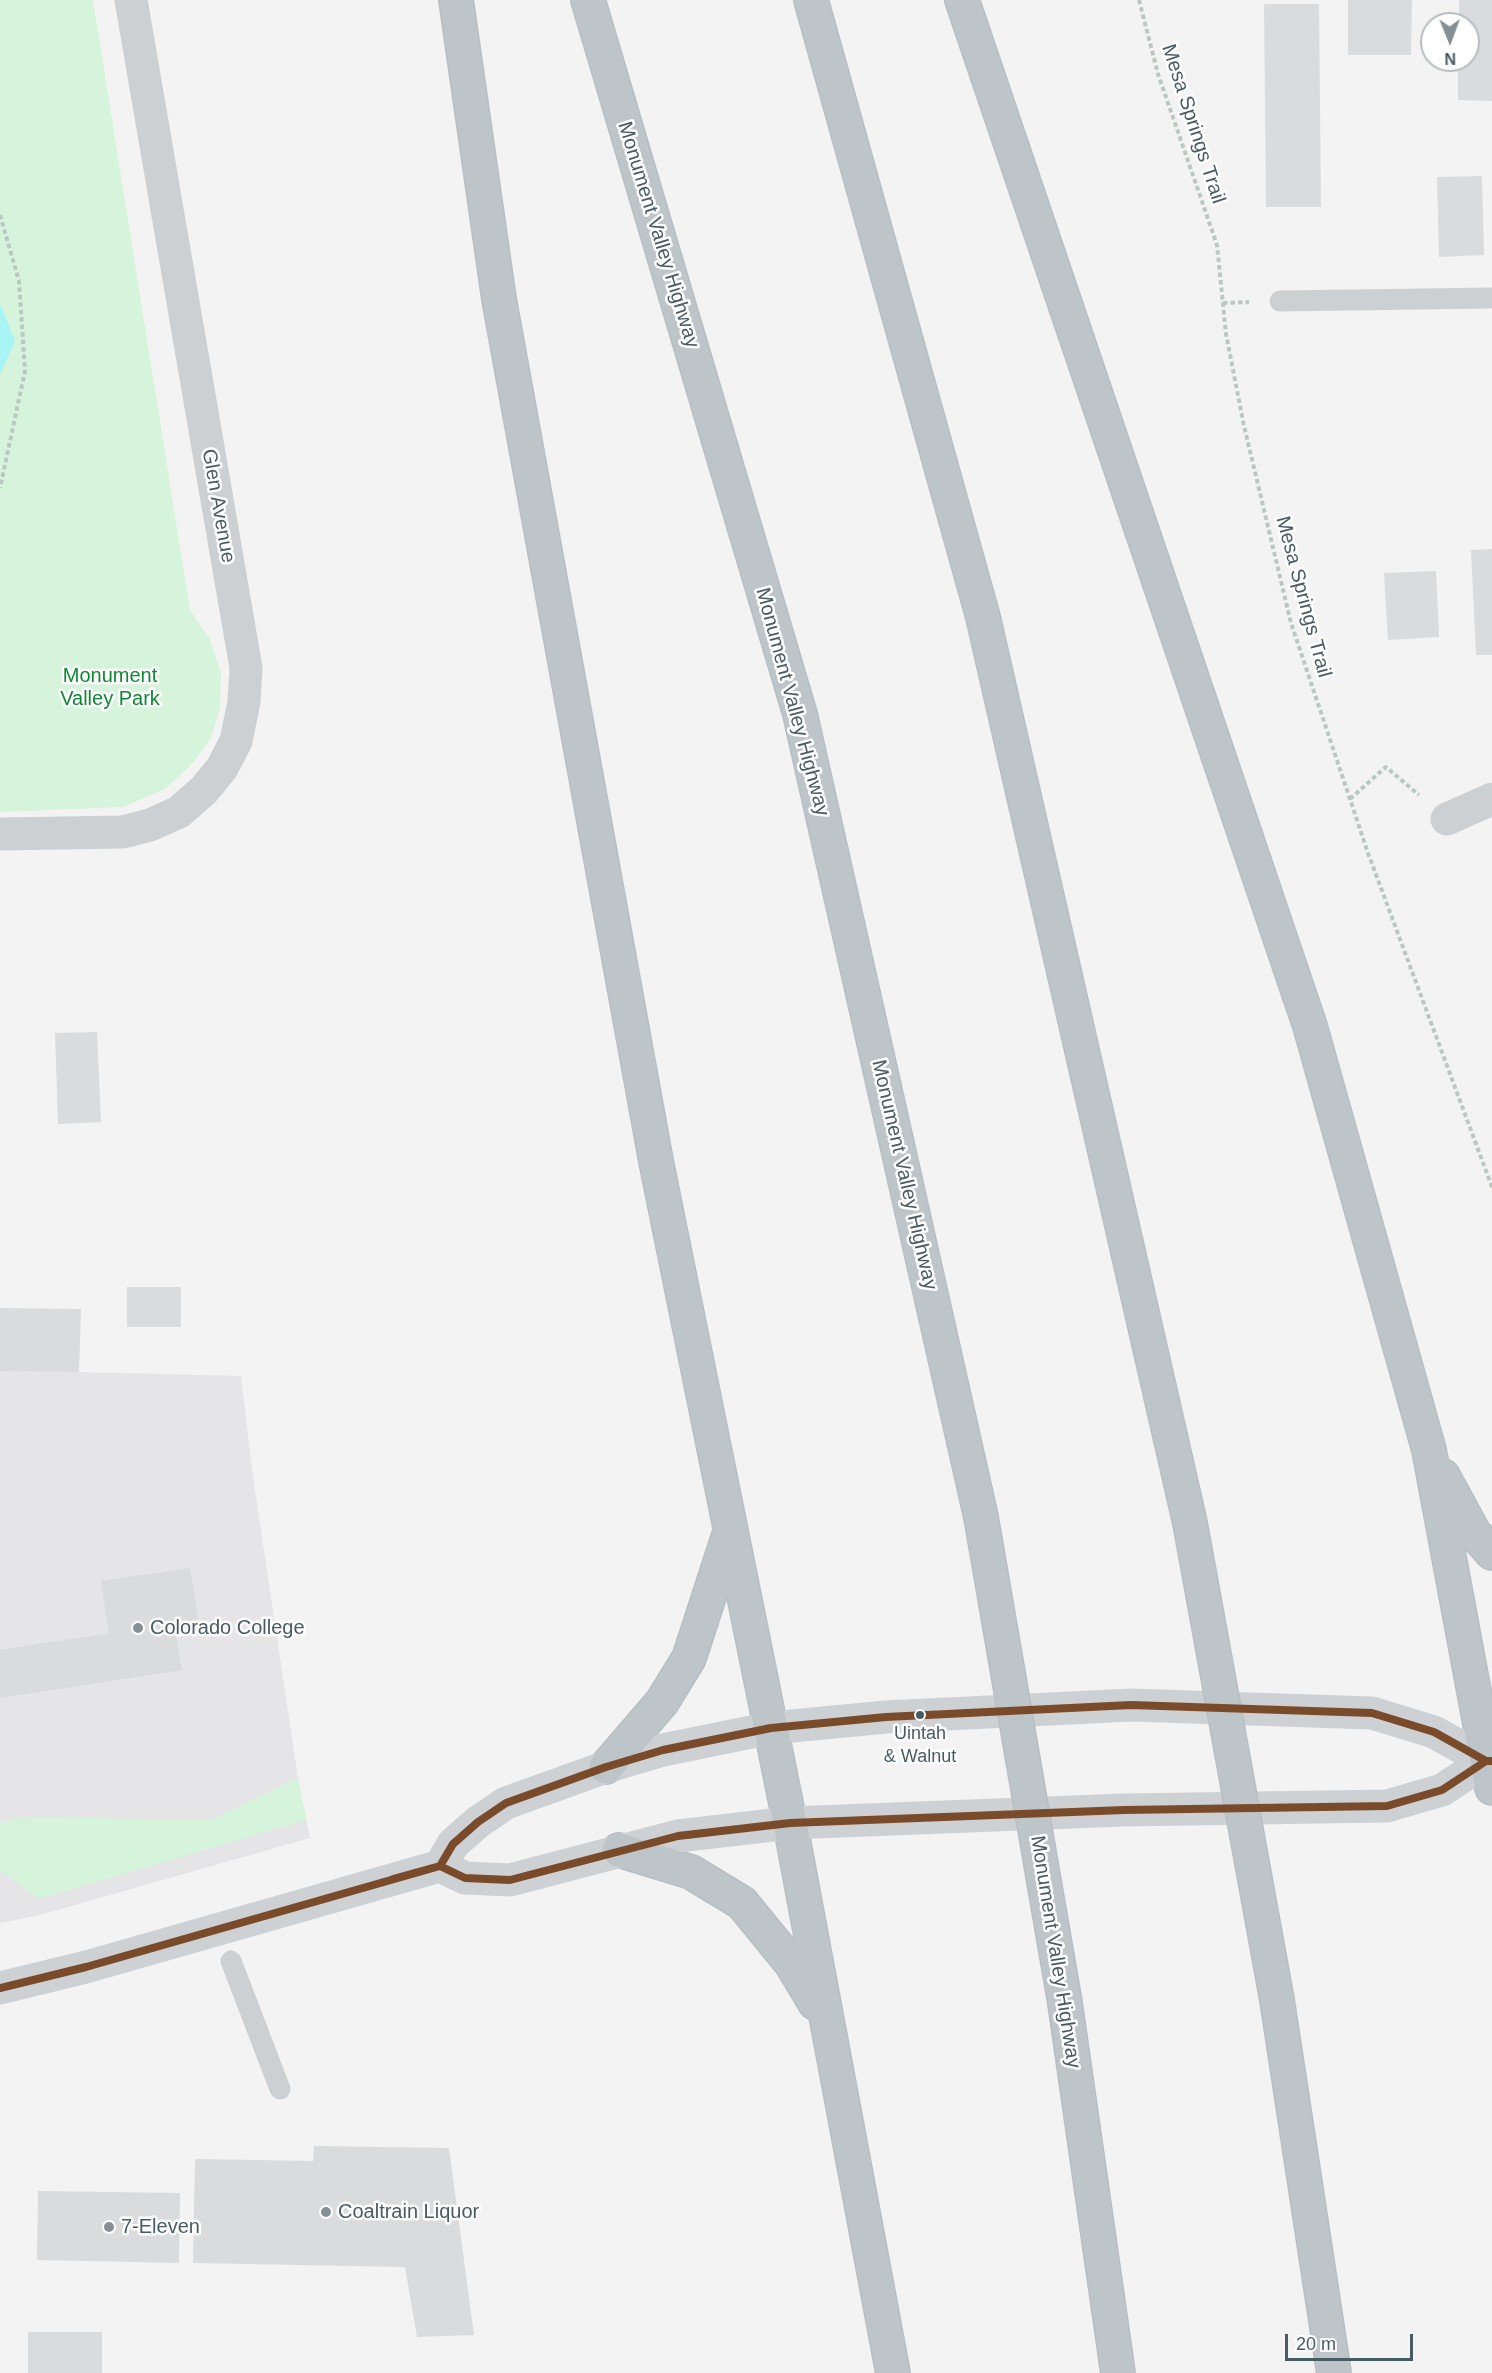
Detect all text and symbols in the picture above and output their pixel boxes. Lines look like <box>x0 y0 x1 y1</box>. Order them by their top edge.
north arrow <box>1420 12 1480 72</box>
street label: Mesa Springs Trail <box>1156 41 1230 207</box>
text: N <box>1444 50 1456 67</box>
street label: Monument Valley Highway <box>612 119 704 351</box>
street label: Glen Avenue <box>196 447 240 565</box>
street label: Mesa Springs Trail <box>1270 514 1336 680</box>
street label: Monument Valley Highway <box>750 585 834 819</box>
park label: Monument Valley Park <box>60 664 160 711</box>
street label: Monument Valley Highway <box>866 1058 942 1292</box>
place label: Colorado College <box>150 1616 305 1640</box>
marker: Colorado College <box>131 1621 145 1635</box>
marker: Uintah & Walnut <box>914 1709 926 1721</box>
place label: Uintah & Walnut <box>884 1723 956 1766</box>
street label: Monument Valley Highway <box>1025 1834 1085 2070</box>
place label: Coaltrain Liquor <box>338 2200 479 2224</box>
marker: Coaltrain Liquor <box>319 2205 333 2219</box>
place label: 7-Eleven <box>121 2215 200 2239</box>
marker: 7-Eleven <box>102 2220 116 2234</box>
scale bar <box>1288 2322 1416 2360</box>
text: 20 m <box>1296 2334 1336 2354</box>

